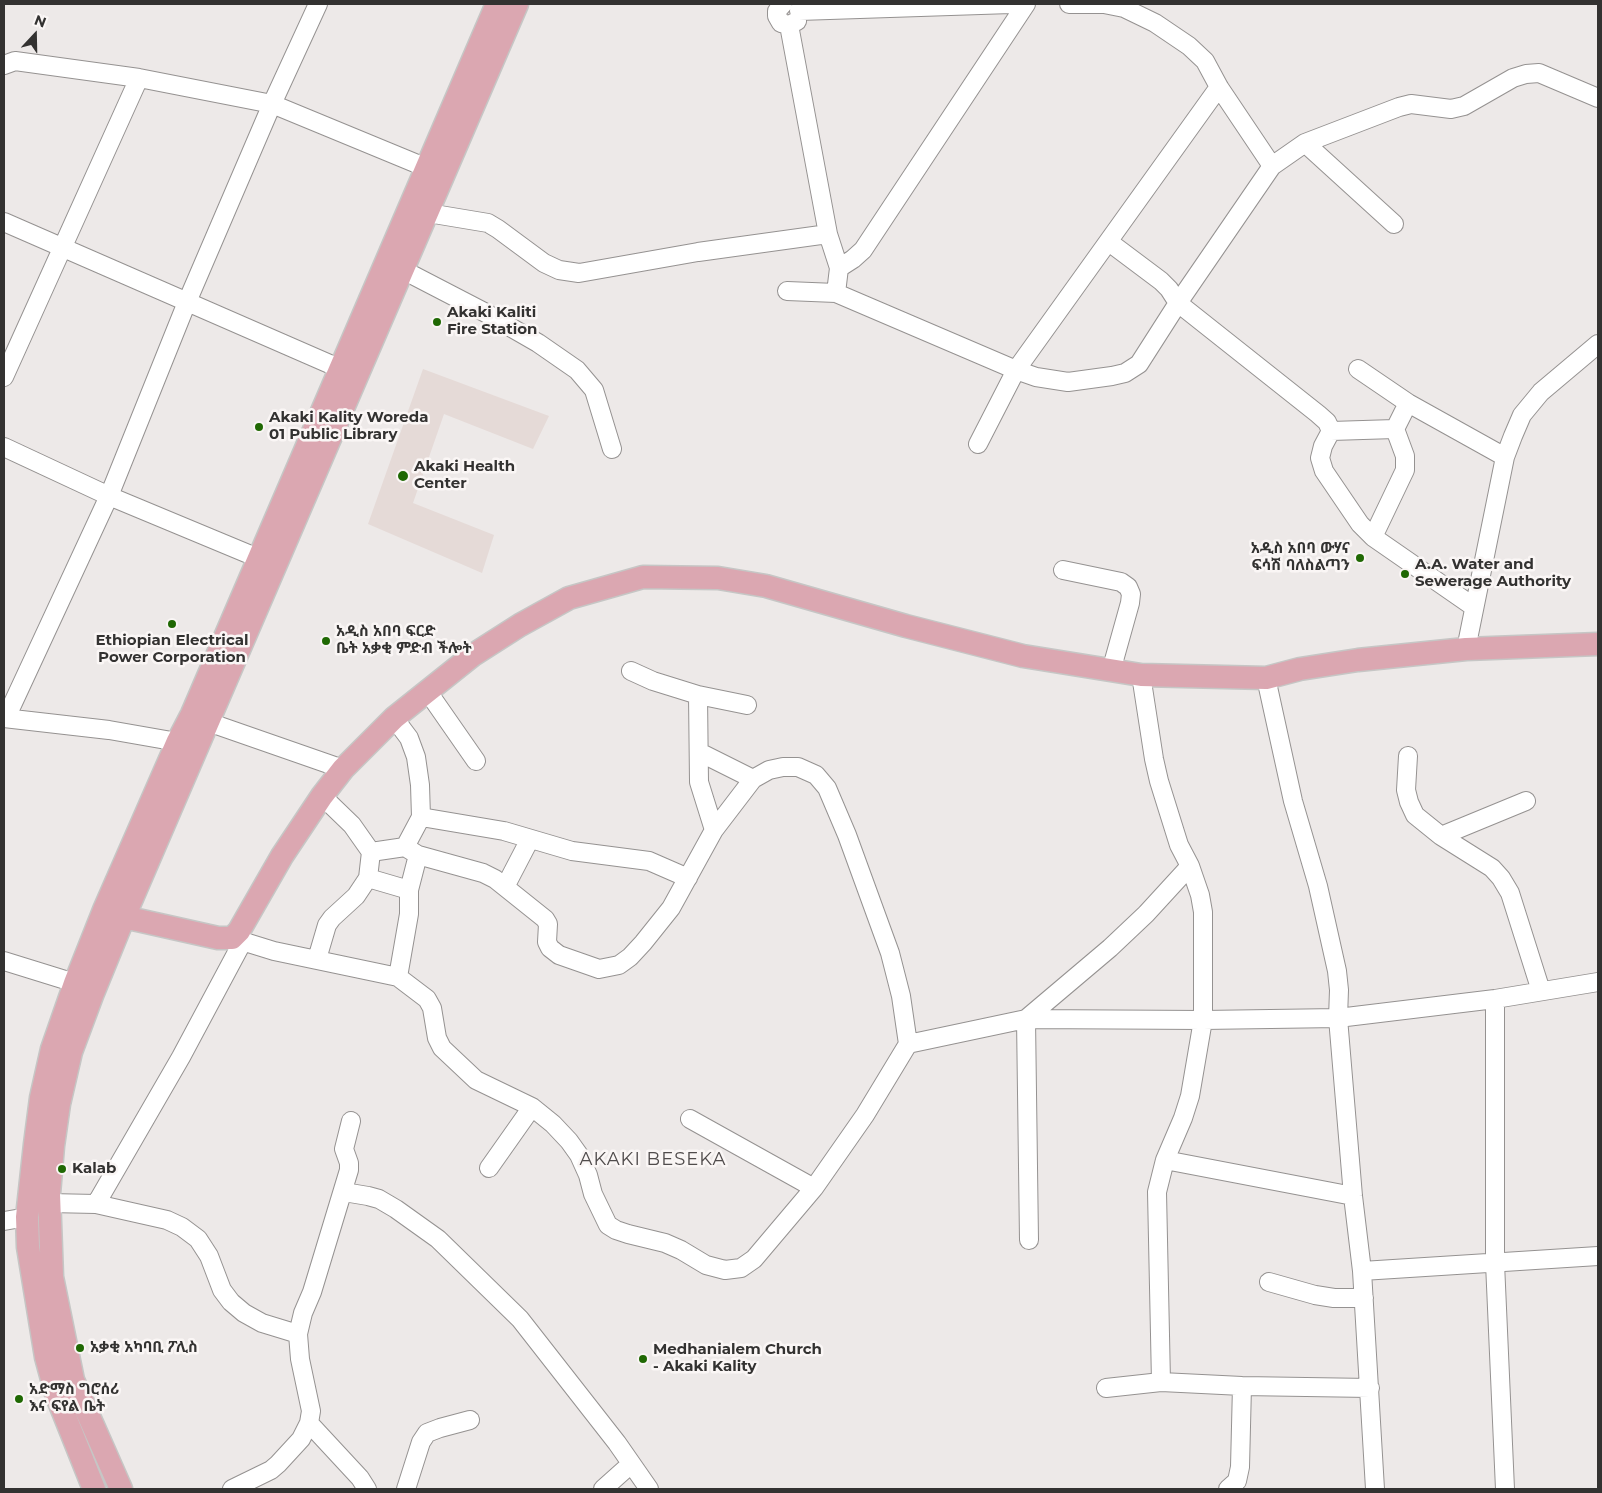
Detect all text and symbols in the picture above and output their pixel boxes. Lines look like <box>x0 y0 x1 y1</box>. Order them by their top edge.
north arrow <box>10 10 60 60</box>
text: N <box>32 11 49 31</box>
place label: Akaki Kaliti Fire Station <box>447 304 537 339</box>
marker: Akaki Kaliti Fire Station <box>431 316 443 328</box>
place label: Akaki Kality Woreda 01 Public Library <box>269 409 428 444</box>
marker: Akaki Kality Woreda 01 Public Library <box>253 421 265 433</box>
place label: Akaki Health Center <box>414 458 515 493</box>
marker: Akaki Health Center <box>396 469 410 483</box>
place label: አዲስ አበባ ውሃና ፍሳሽ ባለስልጣን <box>1251 540 1350 575</box>
marker: አዲስ አበባ ውሃና ፍሳሽ ባለስልጣን <box>1354 552 1366 564</box>
place label: A.A. Water and Sewerage Authority <box>1415 556 1571 591</box>
marker: A.A. Water and Sewerage Authority <box>1399 568 1411 580</box>
marker: Ethiopian Electrical Power Corporation <box>166 618 178 630</box>
place label: አዲስ አበባ ፍርድ ቤት አቃቂ ምድብ ችሎት <box>336 623 472 658</box>
place label: Ethiopian Electrical Power Corporation <box>95 632 249 667</box>
marker: አዲስ አበባ ፍርድ ቤት አቃቂ ምድብ ችሎት <box>320 635 332 647</box>
district label: AKAKI BESEKA <box>578 1149 728 1171</box>
place label: Kalab <box>72 1160 116 1178</box>
marker: Kalab <box>56 1163 68 1175</box>
place label: አቃቂ አካባቢ ፖሊስ <box>90 1339 198 1357</box>
place label: Medhanialem Church - Akaki Kality <box>653 1341 822 1376</box>
marker: አቃቂ አካባቢ ፖሊስ <box>74 1342 86 1354</box>
marker: Medhanialem Church - Akaki Kality <box>637 1353 649 1365</box>
place label: አድማስ ግሮሰሪ እና ፍየል ቤት <box>29 1381 119 1416</box>
marker: አድማስ ግሮሰሪ እና ፍየል ቤት <box>13 1393 25 1405</box>

